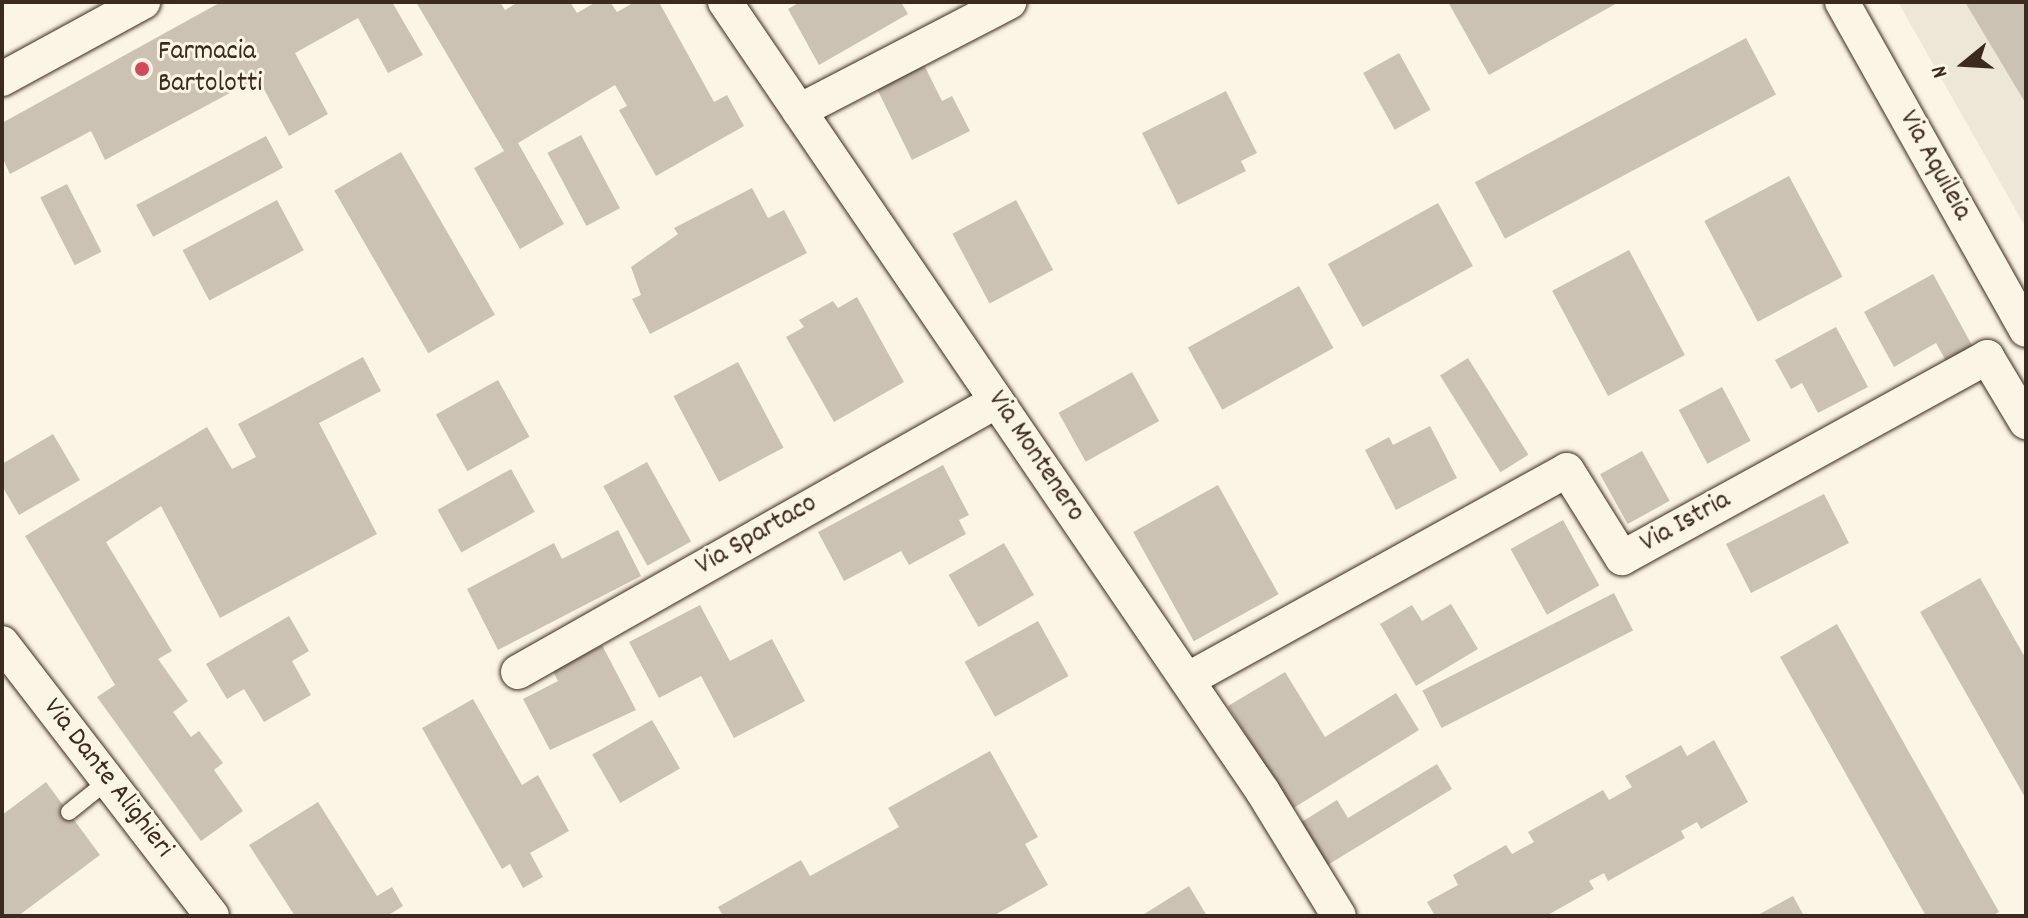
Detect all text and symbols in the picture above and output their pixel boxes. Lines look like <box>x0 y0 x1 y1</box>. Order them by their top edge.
north arrow <box>1924 24 2004 104</box>
place label: Farmacia Bartolotti <box>158 36 262 102</box>
marker: Farmacia Bartolotti <box>133 60 151 78</box>
text: N <box>1924 62 1957 82</box>
street label: Via Aquileia <box>1890 105 1978 227</box>
street label: Via Montenero <box>979 385 1091 529</box>
street label: Via Istria <box>1635 485 1737 561</box>
street label: Via Spartaco <box>691 488 823 584</box>
street label: Via Dante Alighieri <box>34 693 180 865</box>

